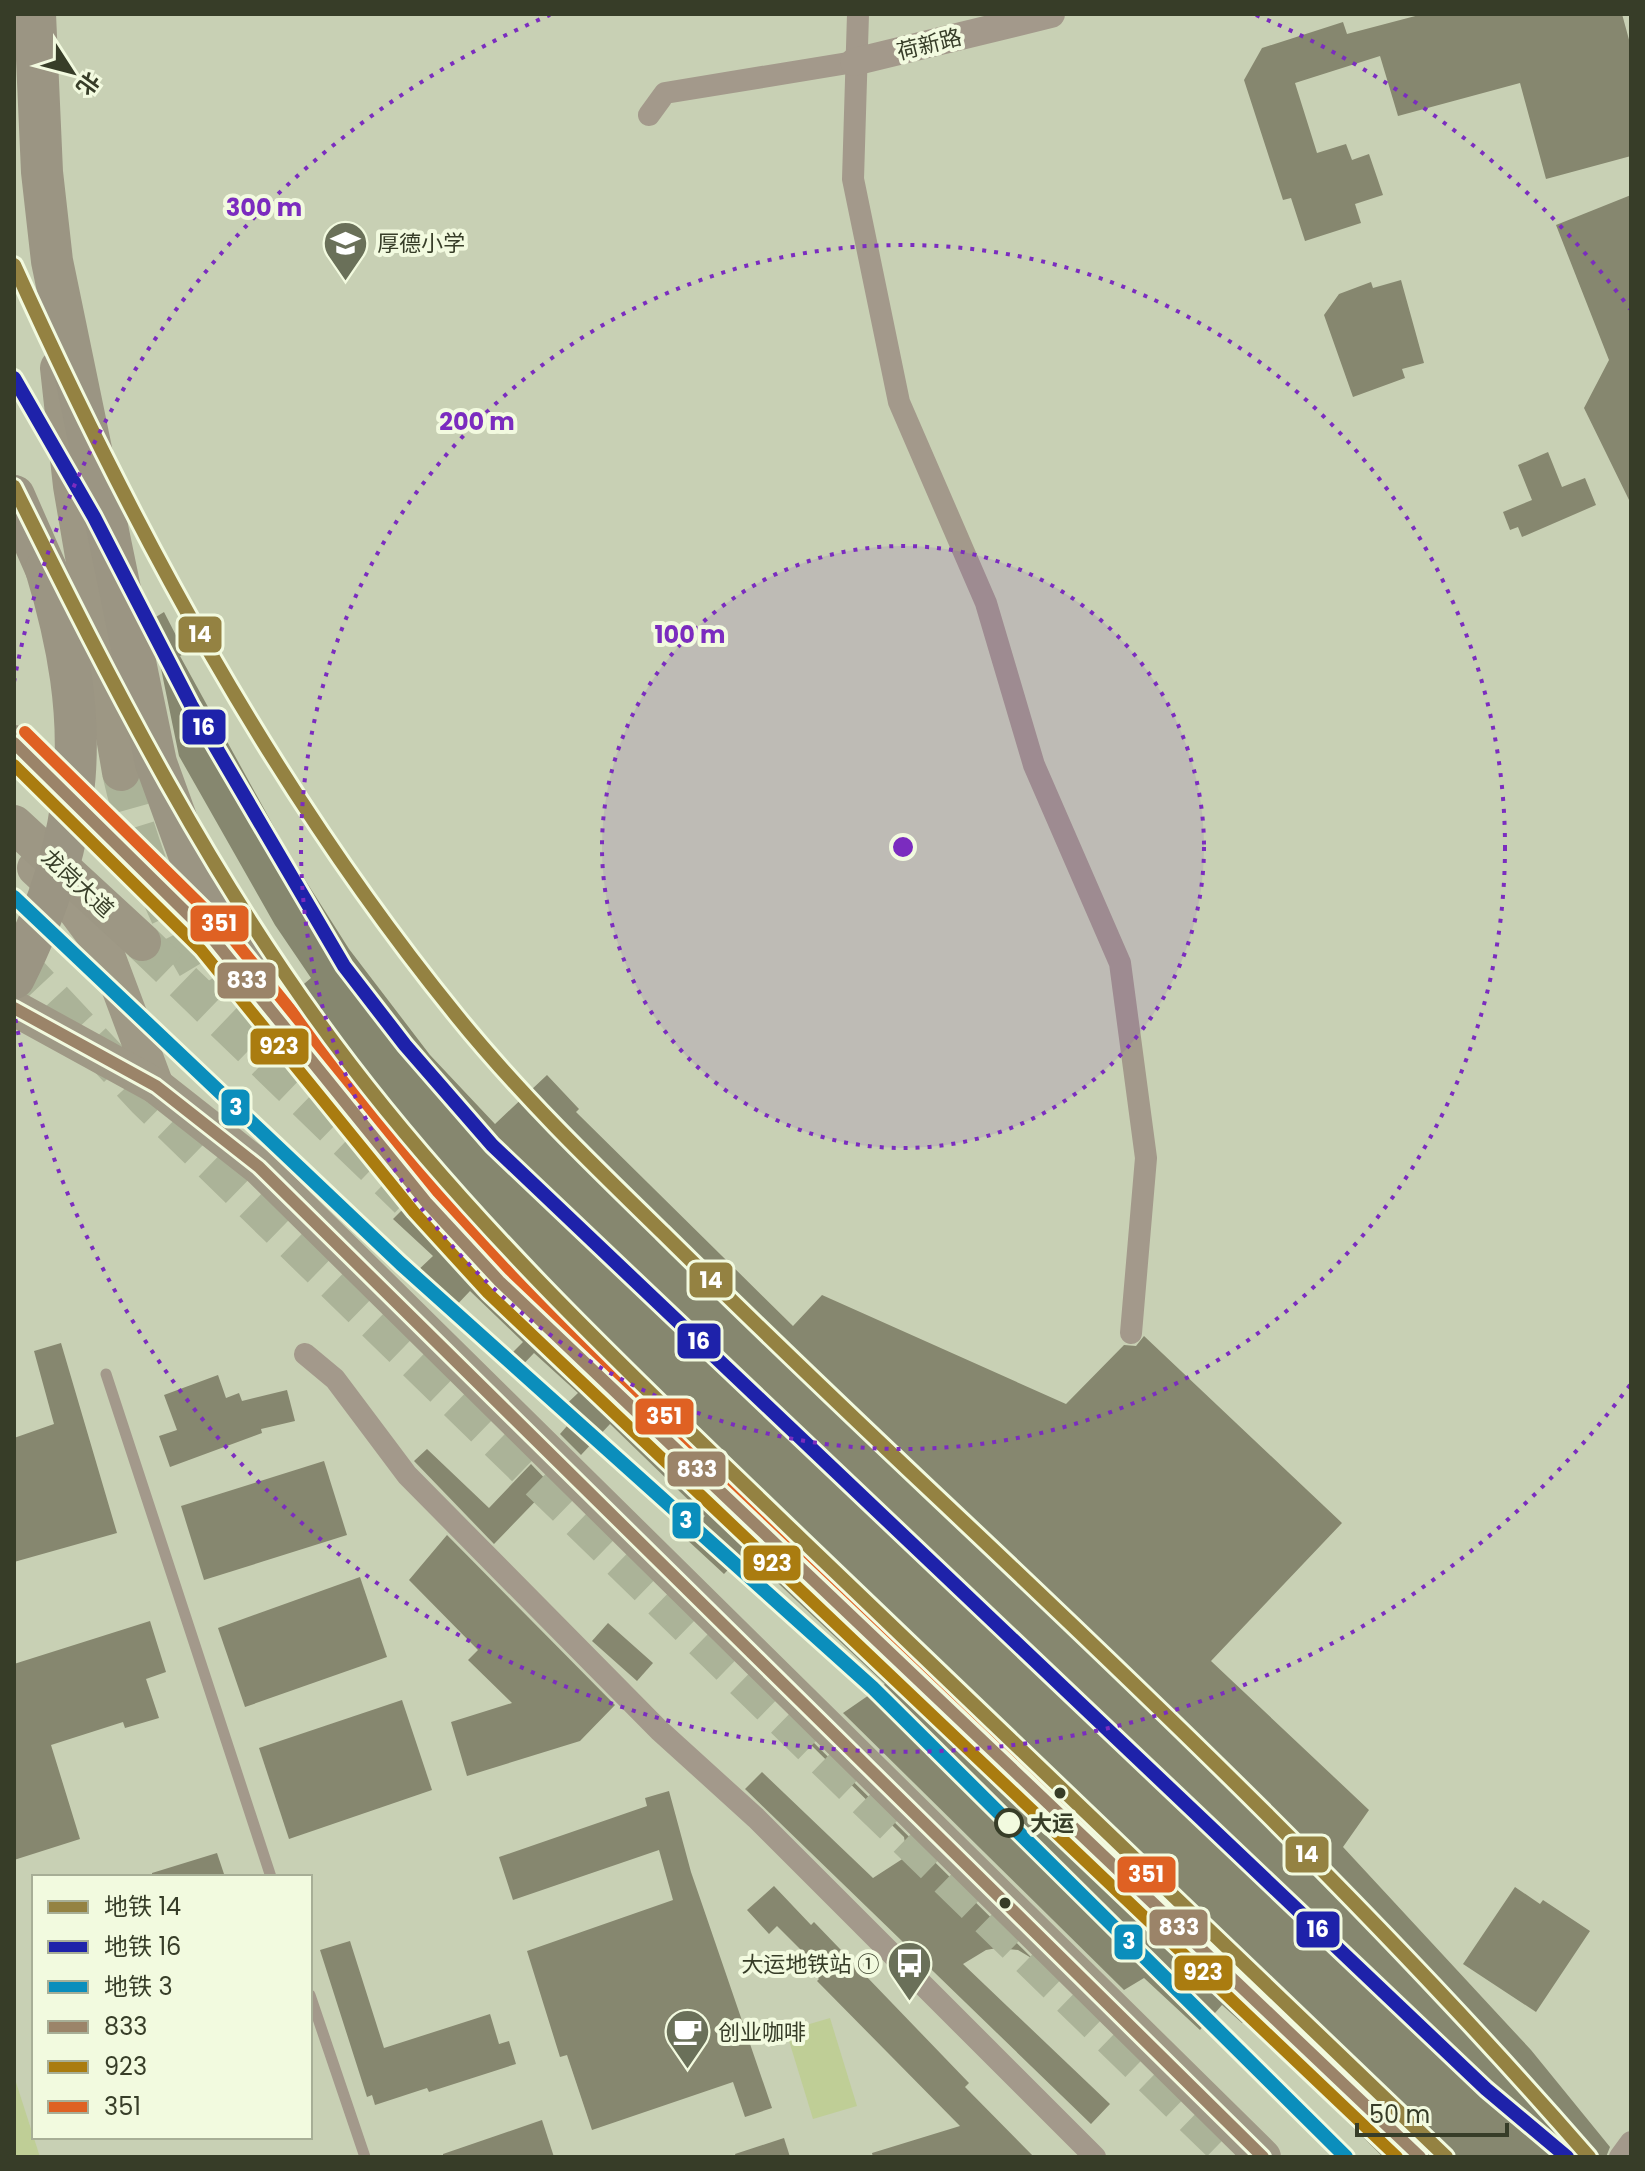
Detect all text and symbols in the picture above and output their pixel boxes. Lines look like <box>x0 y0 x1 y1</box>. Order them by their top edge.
street label: 荷新路 <box>893 21 965 68</box>
north arrow <box>32 32 112 112</box>
text: 北 <box>69 65 107 101</box>
text: 300 m <box>226 191 302 224</box>
school or university icon: 厚德小学 <box>322 219 370 282</box>
place label: 厚德小学 <box>377 228 465 259</box>
text: 200 m <box>439 405 515 438</box>
line badge: 14 <box>177 615 223 654</box>
text: 100 m <box>655 618 725 651</box>
text: 14 <box>188 619 212 650</box>
line badge: 16 <box>181 708 227 746</box>
text: 16 <box>193 712 215 743</box>
centre of rings <box>889 833 917 861</box>
street label: 龙岗大道 <box>35 842 120 925</box>
line badge: 351 <box>189 904 250 943</box>
text: 351 <box>201 908 237 939</box>
line badge: 833 <box>216 961 277 1000</box>
text: 833 <box>227 965 267 996</box>
line badge: 923 <box>249 1027 310 1066</box>
text: 923 <box>259 1031 299 1062</box>
line badge: 3 <box>220 1088 251 1127</box>
text: 3 <box>229 1092 243 1123</box>
line badge: 14 <box>688 1261 734 1299</box>
text: 14 <box>699 1265 723 1296</box>
line badge: 16 <box>676 1322 722 1360</box>
text: 16 <box>688 1326 710 1357</box>
line badge: 351 <box>634 1397 695 1436</box>
text: 351 <box>646 1401 682 1432</box>
line badge: 833 <box>666 1450 727 1488</box>
text: 833 <box>677 1454 717 1485</box>
line badge: 3 <box>671 1501 702 1540</box>
text: 3 <box>679 1505 693 1536</box>
line badge: 923 <box>742 1544 802 1582</box>
text: 923 <box>752 1548 792 1579</box>
unlabelled marker <box>1052 1785 1068 1801</box>
place label: 大运 <box>1030 1808 1074 1839</box>
marker: 大运 <box>995 1809 1023 1837</box>
line badge: 14 <box>1284 1835 1330 1874</box>
text: 14 <box>1295 1839 1319 1870</box>
line badge: 351 <box>1116 1855 1177 1894</box>
text: 351 <box>1128 1859 1164 1890</box>
legend <box>32 1875 312 2139</box>
text: 地铁 14 <box>104 1890 181 1923</box>
unlabelled marker <box>997 1895 1013 1911</box>
line badge: 833 <box>1148 1908 1209 1947</box>
line badge: 16 <box>1295 1910 1341 1949</box>
text: 833 <box>1159 1912 1199 1943</box>
text: 16 <box>1307 1914 1329 1945</box>
line badge: 3 <box>1113 1923 1144 1961</box>
text: 3 <box>1122 1926 1136 1957</box>
text: 地铁 16 <box>104 1930 181 1963</box>
bus stop icon: 大运地铁站 ① <box>886 1940 934 2003</box>
place label: 大运地铁站 ① <box>741 1949 879 1980</box>
line badge: 923 <box>1173 1954 1234 1992</box>
text: 923 <box>1183 1957 1223 1988</box>
text: 地铁 3 <box>104 1970 173 2003</box>
cafe icon: 创业咖啡 <box>663 2008 711 2071</box>
text: 833 <box>104 2010 147 2043</box>
place label: 创业咖啡 <box>718 2017 806 2048</box>
text: 923 <box>104 2050 147 2083</box>
scale bar <box>1357 2087 1507 2137</box>
text: 351 <box>104 2090 141 2123</box>
text: 50 m <box>1369 2098 1430 2131</box>

